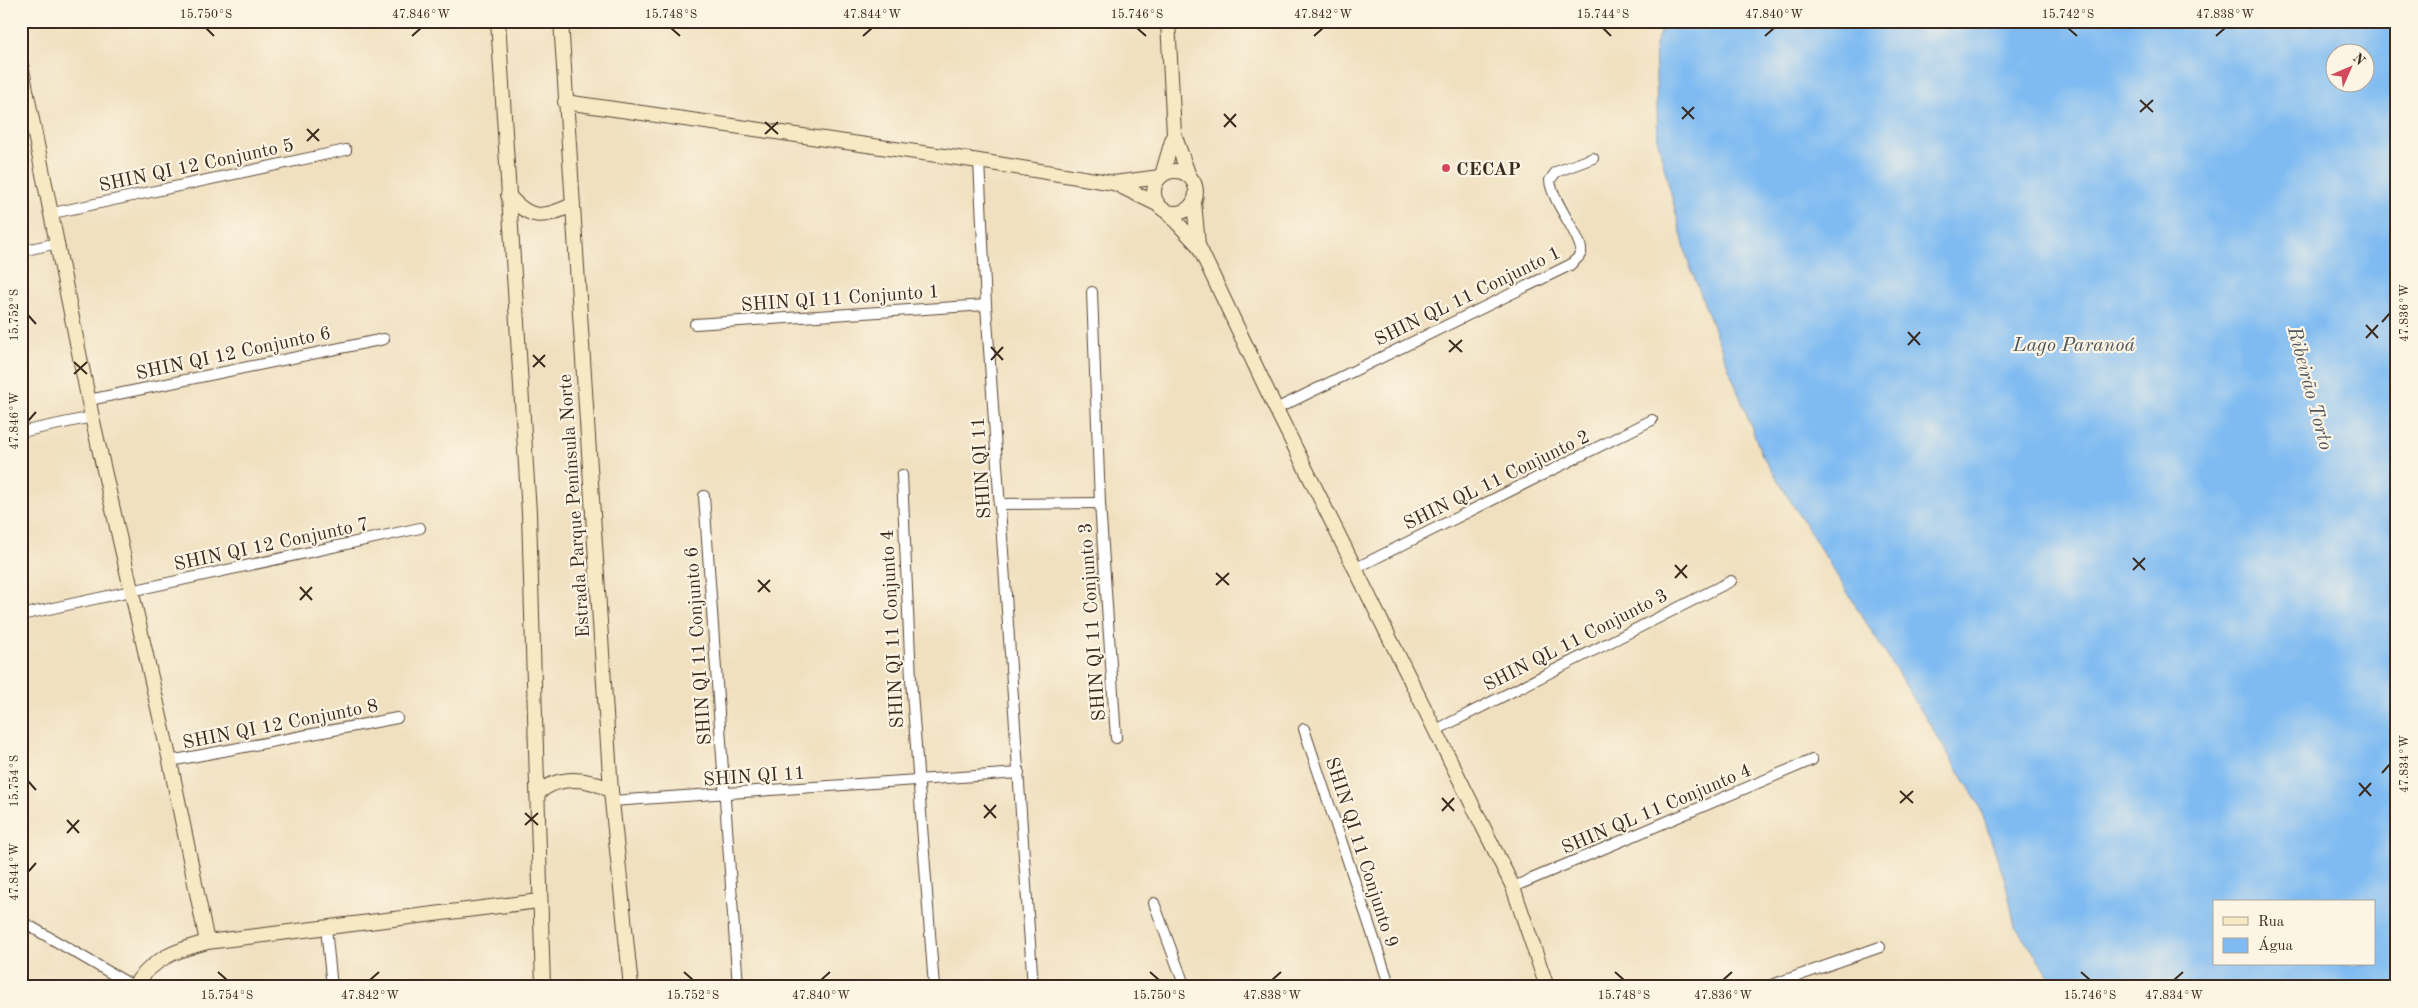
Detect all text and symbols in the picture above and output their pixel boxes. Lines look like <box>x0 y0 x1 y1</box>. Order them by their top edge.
text: 15.750°S <box>180 8 232 21</box>
text: 15.748°S <box>645 8 697 21</box>
text: 15.746°S <box>1111 8 1163 21</box>
text: 15.744°S <box>1577 8 1629 21</box>
text: 15.742°S <box>2042 8 2094 21</box>
text: 47.846°W <box>392 9 450 21</box>
text: 47.844°W <box>843 9 901 21</box>
text: 47.842°W <box>1294 9 1352 21</box>
text: 47.840°W <box>1745 9 1803 21</box>
text: 47.838°W <box>2196 9 2254 21</box>
north arrow <box>2326 42 2376 92</box>
text: N <box>2350 51 2367 68</box>
street label: SHIN QI 12 Conjunto 5 <box>97 136 296 196</box>
place label: CECAP <box>1456 161 1521 180</box>
marker: CECAP <box>1440 162 1452 174</box>
street label: SHIN QL 11 Conjunto 1 <box>1372 244 1564 351</box>
street label: SHIN QI 11 Conjunto 1 <box>740 283 940 316</box>
text: 47.836°W <box>2399 284 2411 342</box>
text: 15.752°S <box>8 289 21 341</box>
street label: SHIN QI 12 Conjunto 6 <box>134 324 333 384</box>
water label: Ribeirão Torto <box>2283 324 2335 452</box>
water label: Lago Paranoá <box>2012 336 2135 356</box>
street label: Estrada Parque Península Norte <box>557 373 594 638</box>
text: 47.846°W <box>9 392 21 450</box>
street label: SHIN QI 11 <box>969 416 996 520</box>
street label: SHIN QL 11 Conjunto 2 <box>1401 428 1593 535</box>
street label: SHIN QI 12 Conjunto 7 <box>172 515 371 575</box>
street label: SHIN QI 11 Conjunto 3 <box>1077 522 1110 722</box>
street label: SHIN QI 11 Conjunto 4 <box>879 529 908 729</box>
street label: SHIN QI 11 Conjunto 6 <box>683 546 716 746</box>
street label: SHIN QL 11 Conjunto 3 <box>1481 586 1671 696</box>
street label: SHIN QI 12 Conjunto 8 <box>181 697 380 754</box>
text: 47.834°W <box>2399 735 2411 793</box>
text: 15.754°S <box>8 755 21 807</box>
street label: SHIN QI 11 Conjunto 9 <box>1321 755 1400 950</box>
street label: SHIN QL 11 Conjunto 4 <box>1559 762 1755 859</box>
street label: SHIN QI 11 <box>702 764 806 791</box>
text: 47.844°W <box>9 843 21 901</box>
legend <box>2213 900 2376 966</box>
text: Rua <box>2258 915 2285 930</box>
text: Água <box>2258 936 2294 954</box>
text: 15.754°S <box>201 989 253 1002</box>
text: 15.752°S <box>667 989 719 1002</box>
text: 15.750°S <box>1133 989 1185 1002</box>
text: 15.748°S <box>1598 989 1650 1002</box>
text: 15.746°S <box>2064 989 2116 1002</box>
text: 47.842°W <box>341 990 399 1002</box>
text: 47.840°W <box>792 990 850 1002</box>
text: 47.838°W <box>1243 990 1301 1002</box>
text: 47.836°W <box>1694 990 1752 1002</box>
text: 47.834°W <box>2145 990 2203 1002</box>

